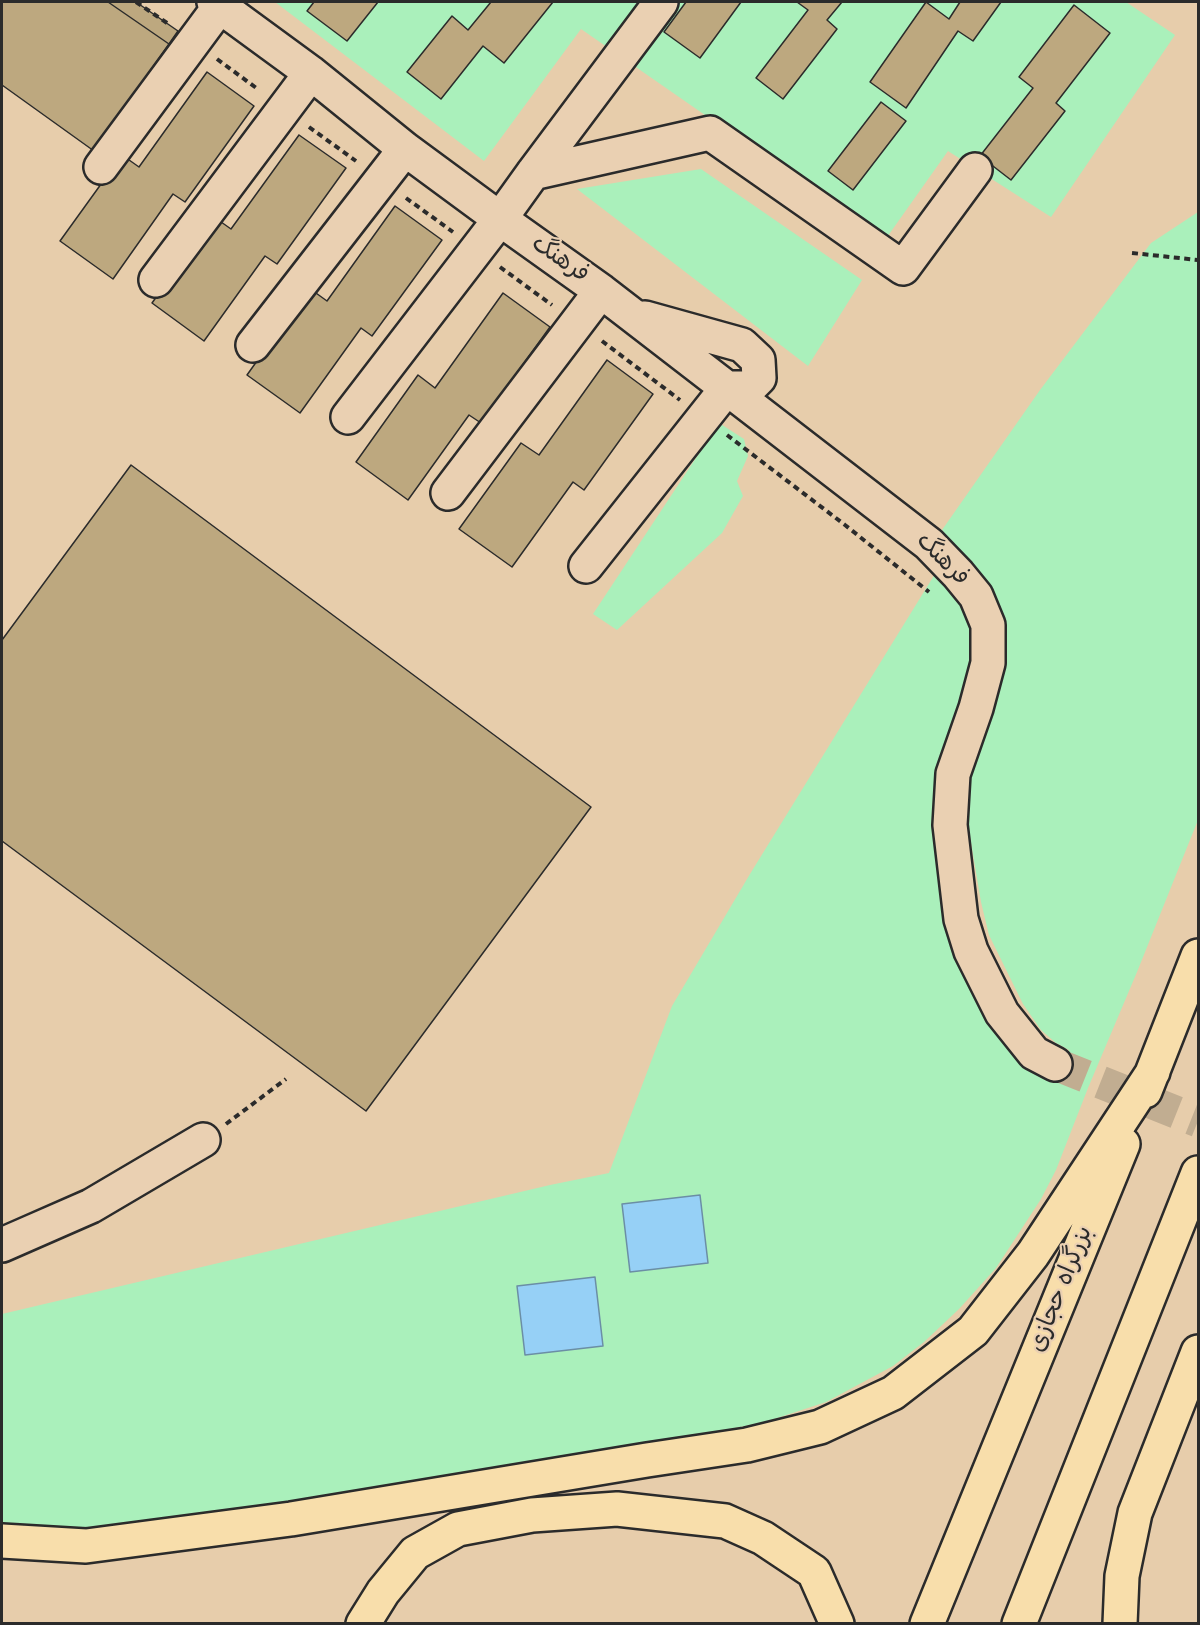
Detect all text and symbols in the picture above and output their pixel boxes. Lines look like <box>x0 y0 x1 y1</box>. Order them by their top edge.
street label: فرهنگ <box>525 231 593 291</box>
street label: فرهنگ <box>908 528 974 594</box>
street label: بزرگراه حجازی <box>1025 1223 1101 1357</box>

